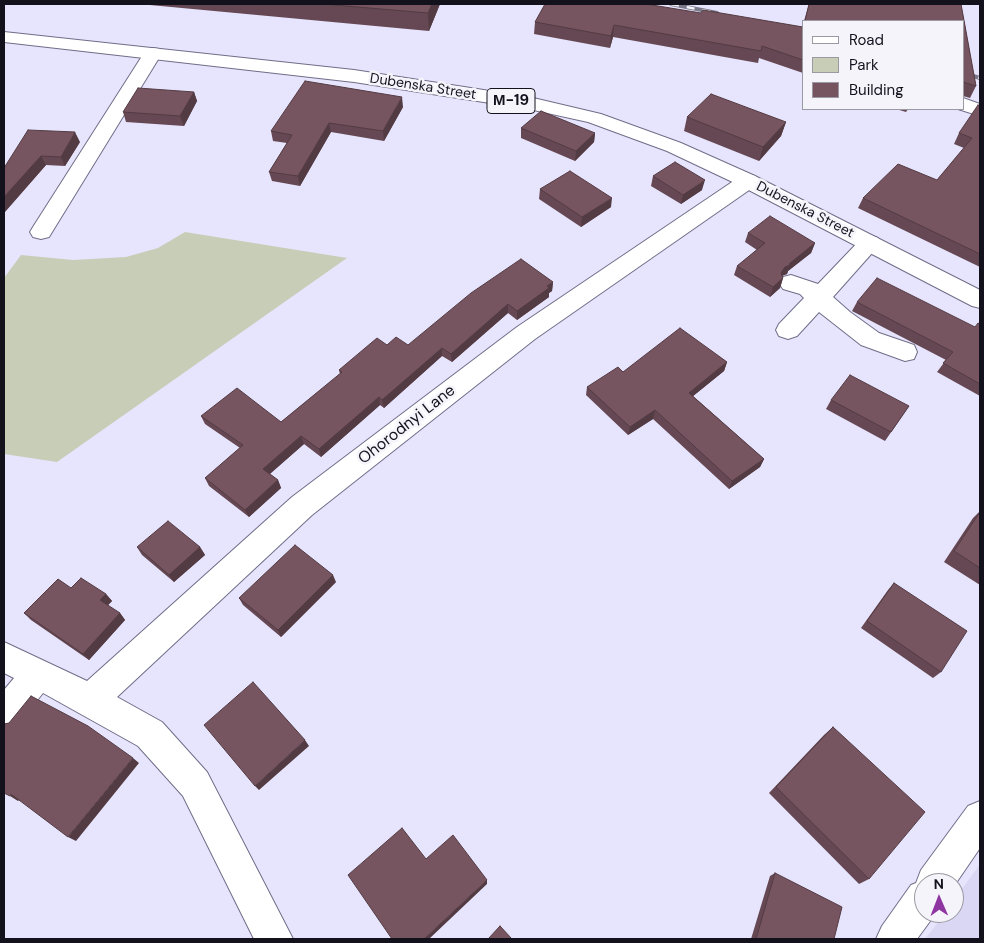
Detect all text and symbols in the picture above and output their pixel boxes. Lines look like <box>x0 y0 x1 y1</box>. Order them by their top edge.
legend <box>802 20 964 110</box>
text: Road <box>849 30 884 50</box>
text: Park <box>849 55 879 75</box>
street label: Dubenska Street <box>369 70 477 104</box>
text: Building <box>849 80 904 100</box>
road number: М-19 <box>487 88 535 114</box>
street label: Dubenska Street <box>753 178 857 242</box>
street label: Ohorodnyi Lane <box>355 381 459 469</box>
north arrow <box>914 873 964 923</box>
text: N <box>933 875 944 893</box>

